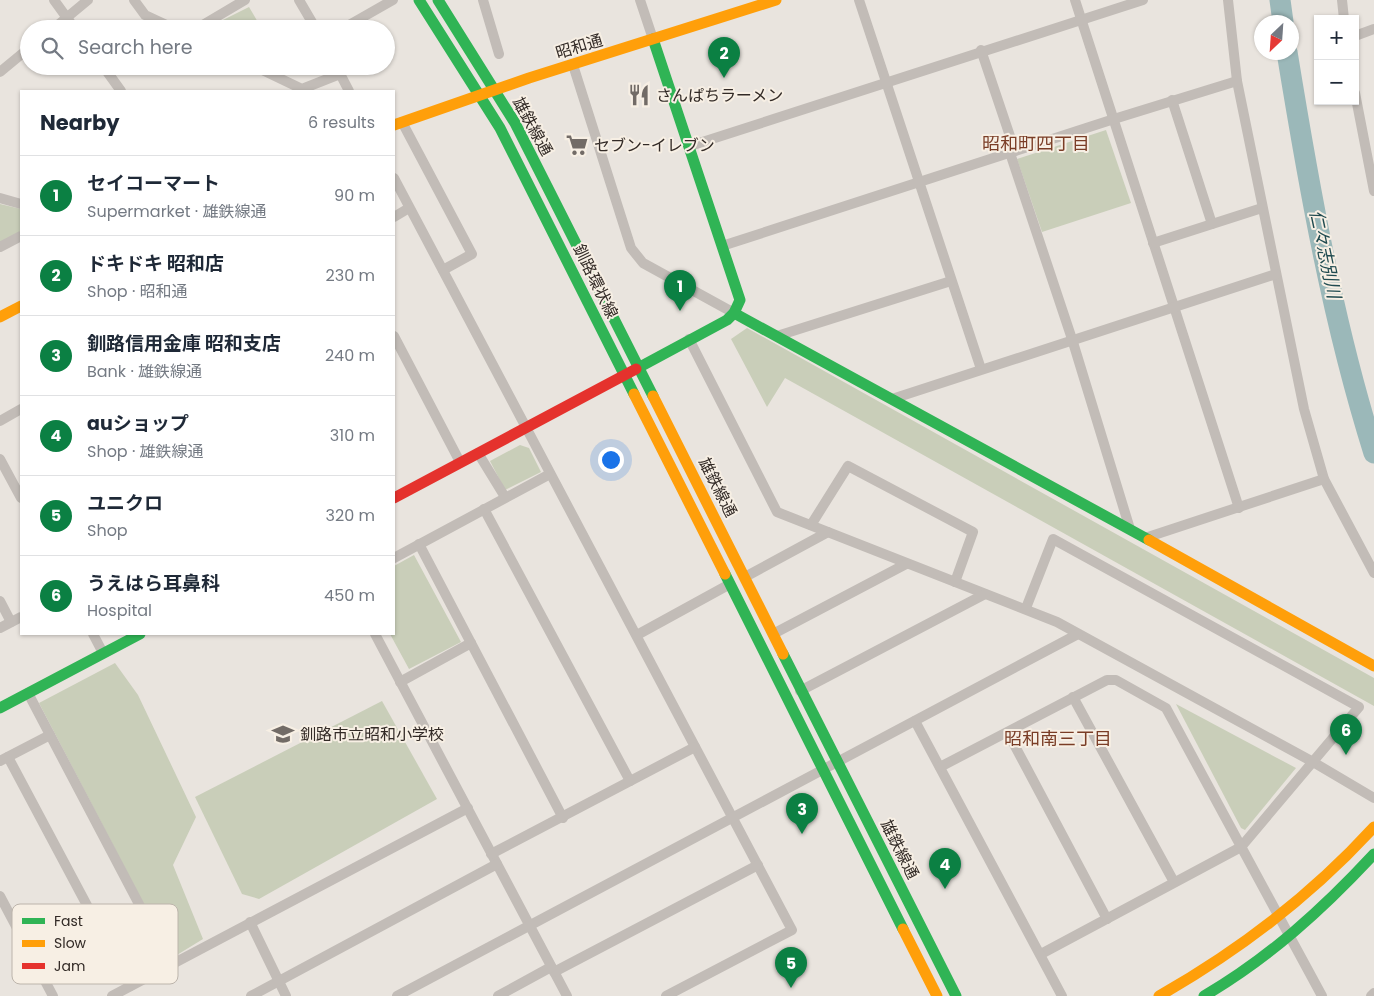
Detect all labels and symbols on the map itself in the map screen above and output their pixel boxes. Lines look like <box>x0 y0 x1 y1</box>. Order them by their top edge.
north arrow <box>1254 15 1299 60</box>
street label: 昭和通 <box>553 28 605 64</box>
pin: 2 <box>708 37 740 78</box>
restaurant icon: さんぱちラーメン <box>626 82 652 108</box>
place label: さんぱちラーメン <box>656 84 783 107</box>
street label: 雄鉄線通 <box>507 93 558 160</box>
district label: 昭和町四丁目 <box>982 131 1090 156</box>
supermarket icon: セブン-イレブン <box>564 132 590 158</box>
place label: セブン-イレブン <box>594 134 715 157</box>
water label: 仁々志別川 <box>1304 207 1347 302</box>
street label: 釧路環状線 <box>568 240 623 322</box>
pin: 1 <box>664 270 696 311</box>
your location <box>598 447 624 473</box>
street label: 雄鉄線通 <box>693 453 742 521</box>
pin: 6 <box>1330 714 1362 755</box>
school or university icon: 釧路市立昭和小学校 <box>270 721 296 747</box>
place label: 釧路市立昭和小学校 <box>300 723 444 746</box>
district label: 昭和南三丁目 <box>1004 726 1112 751</box>
pin: 3 <box>786 793 818 834</box>
street label: 雄鉄線通 <box>875 815 924 883</box>
pin: 4 <box>929 848 961 889</box>
legend <box>12 904 178 984</box>
text: Fast <box>54 911 83 931</box>
text: Slow <box>54 933 87 953</box>
pin: 5 <box>775 947 807 988</box>
text: Jam <box>54 956 85 976</box>

